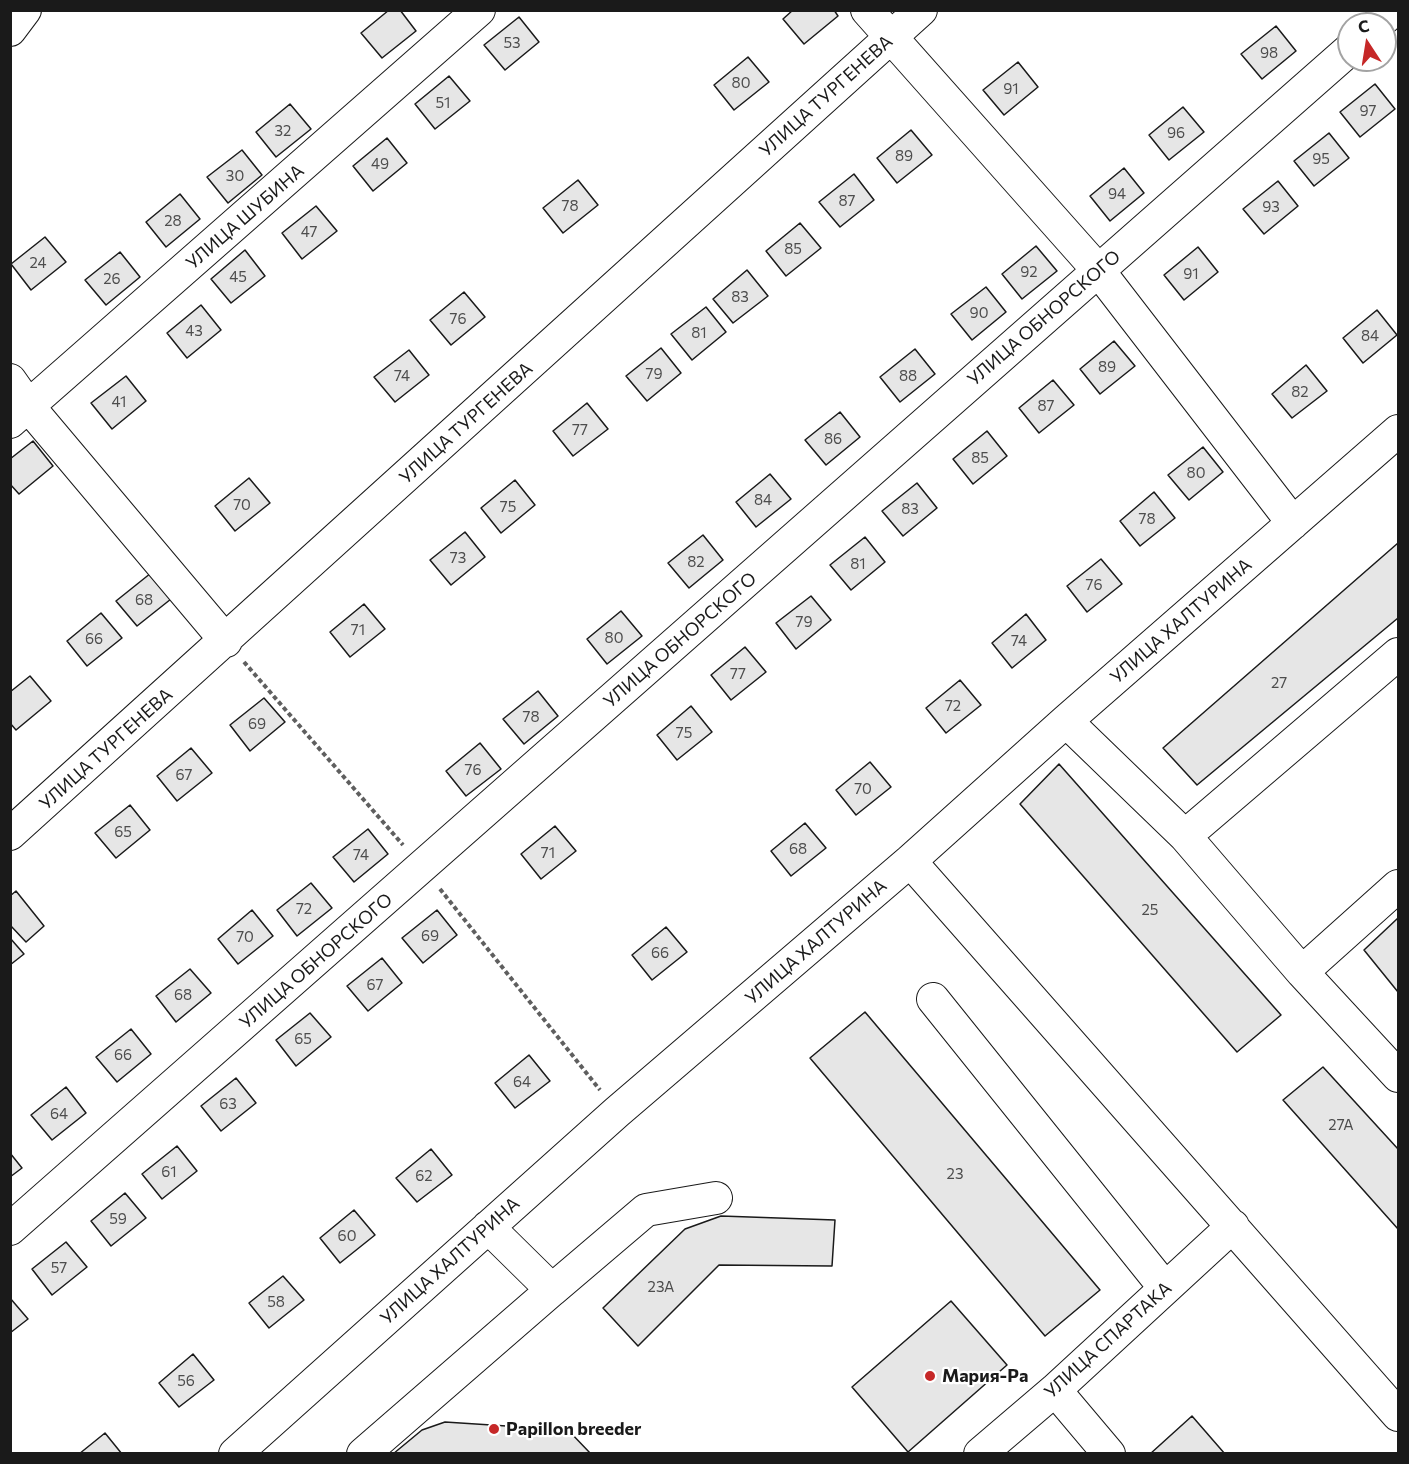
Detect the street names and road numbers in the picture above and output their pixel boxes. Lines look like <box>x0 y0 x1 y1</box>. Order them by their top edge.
street label: УЛИЦА ТУРГЕНЕВА <box>755 31 897 161</box>
street label: УЛИЦА ШУБИНА <box>182 160 308 274</box>
street label: УЛИЦА ОБНОРСКОГО <box>963 246 1125 390</box>
street label: УЛИЦА ТУРГЕНЕВА <box>395 358 537 488</box>
street label: УЛИЦА ХАЛТУРИНА <box>1106 554 1256 688</box>
street label: УЛИЦА ОБНОРСКОГО <box>599 568 761 712</box>
street label: УЛИЦА ТУРГЕНЕВА <box>35 684 177 814</box>
street label: УЛИЦА ХАЛТУРИНА <box>741 875 891 1009</box>
street label: УЛИЦА ОБНОРСКОГО <box>235 889 397 1033</box>
street label: УЛИЦА ХАЛТУРИНА <box>376 1193 524 1329</box>
street label: УЛИЦА СПАРТАКА <box>1040 1277 1176 1403</box>

